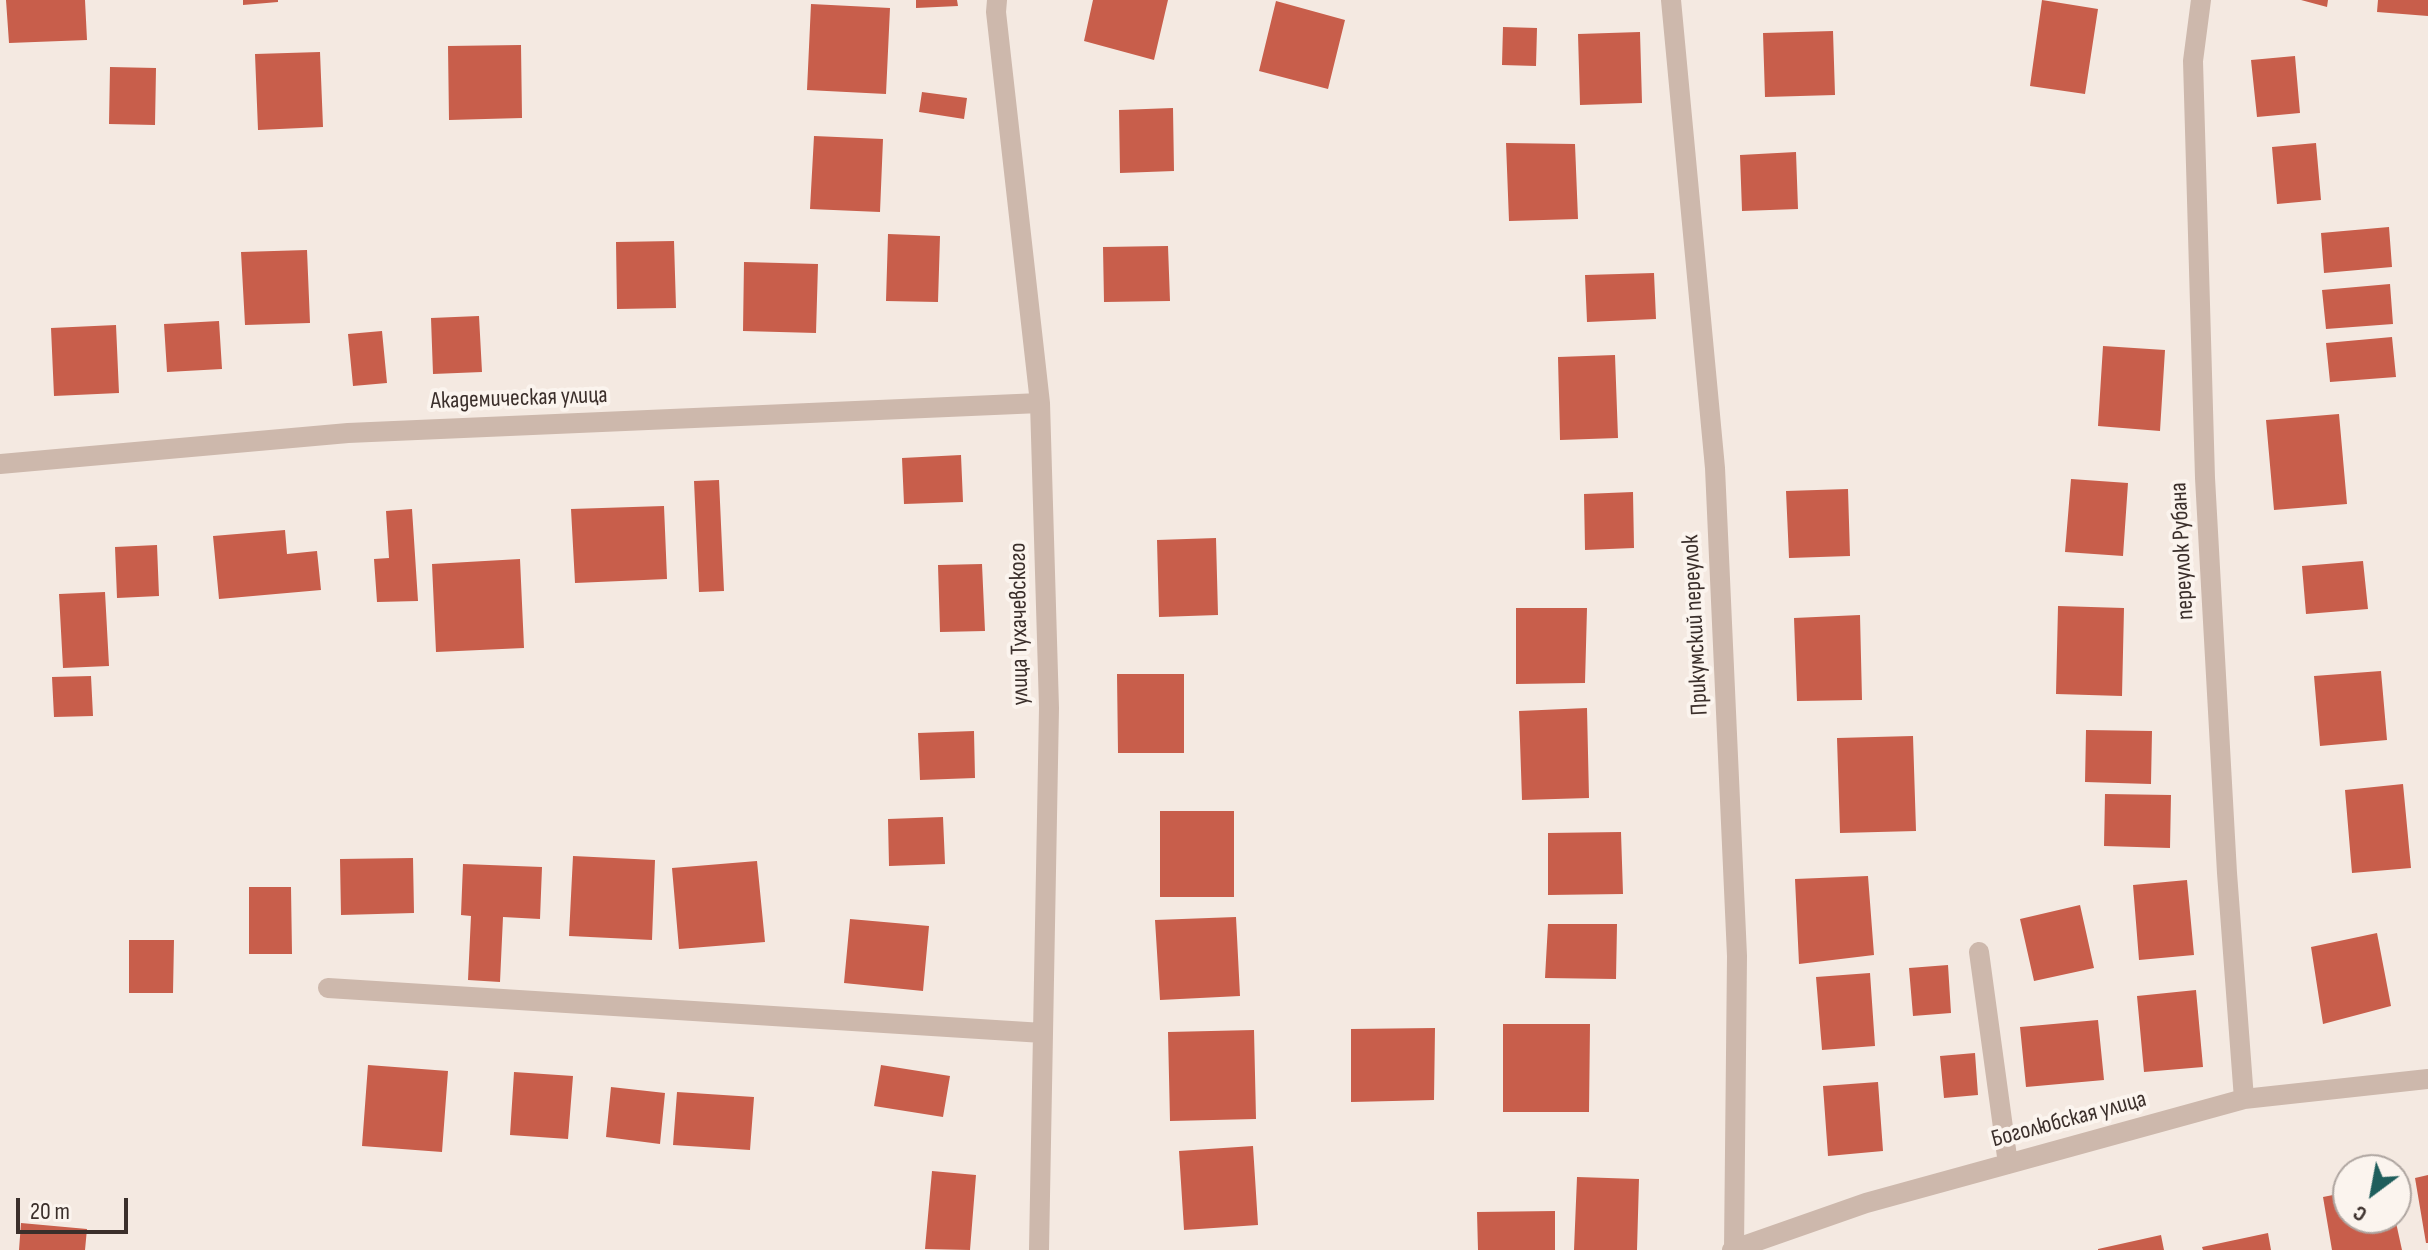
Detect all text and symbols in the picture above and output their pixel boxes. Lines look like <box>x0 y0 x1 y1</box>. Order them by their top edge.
street label: Академическая улица <box>430 382 608 416</box>
street label: переулок Рубана <box>2165 481 2201 621</box>
street label: Прикумский переулок <box>1677 534 1715 716</box>
street label: улица Тухачевского <box>1004 542 1036 706</box>
street label: Боголюбская улица <box>1988 1085 2150 1155</box>
north arrow <box>2332 1154 2412 1234</box>
scale bar <box>20 1182 132 1232</box>
text: 20 m <box>30 1197 70 1226</box>
text: С <box>2348 1199 2372 1228</box>

